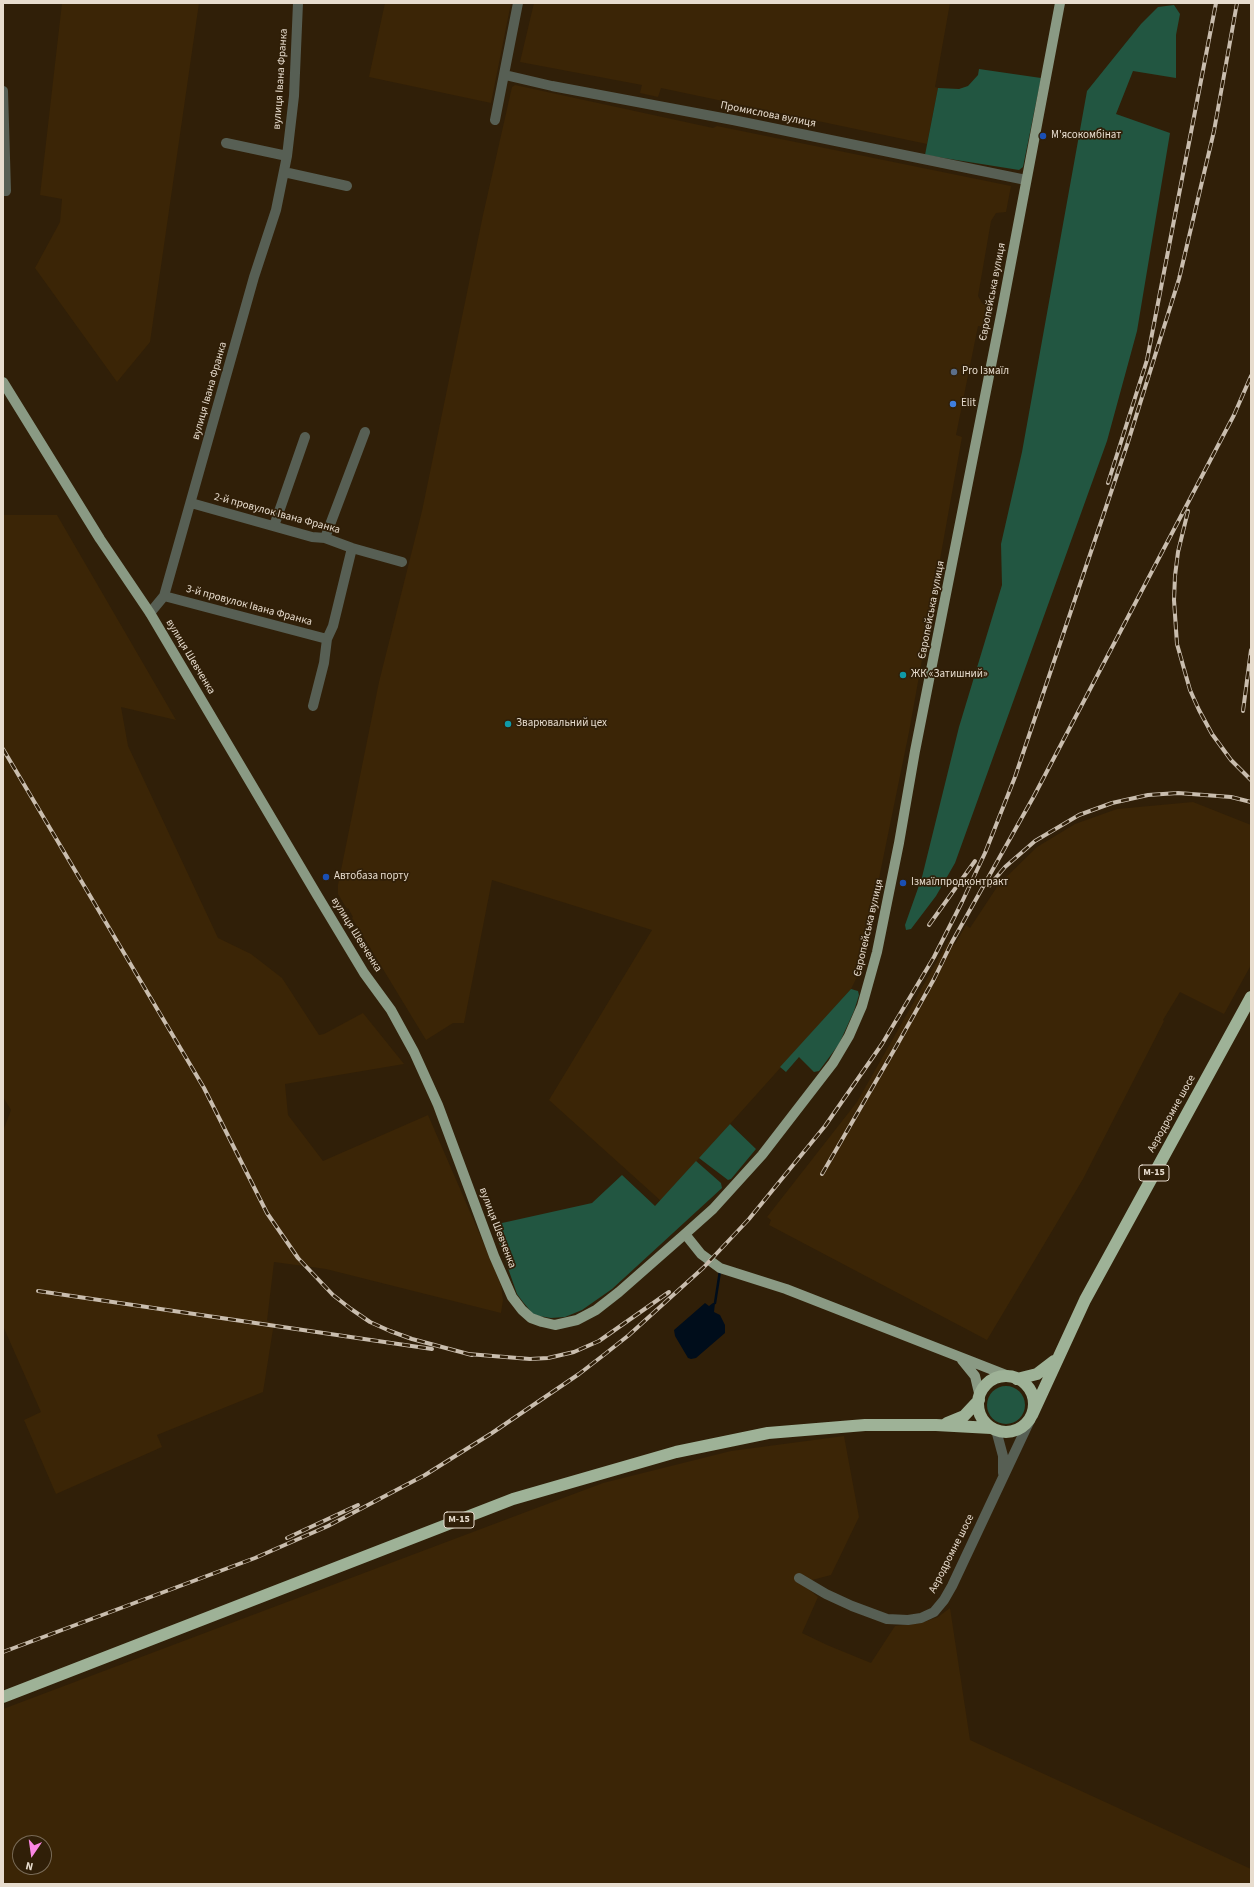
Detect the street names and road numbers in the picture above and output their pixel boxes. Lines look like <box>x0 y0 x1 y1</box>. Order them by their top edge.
street label: вулиця Івана Франка <box>271 28 291 130</box>
street label: Промислова вулиця <box>719 99 817 131</box>
street label: Європейська вулиця <box>977 242 1009 342</box>
street label: вулиця Івана Франка <box>190 341 230 441</box>
street label: 2-й провулок Івана Франка <box>212 491 342 537</box>
street label: Європейська вулиця <box>916 560 948 660</box>
street label: 3-й провулок Івана Франка <box>184 583 314 629</box>
street label: вулиця Шевченка <box>162 617 218 697</box>
street label: Європейська вулиця <box>851 878 887 978</box>
street label: вулиця Шевченка <box>328 895 384 975</box>
street label: Аеродромне шосе <box>1145 1073 1199 1155</box>
road number: М-15 <box>1139 1165 1169 1181</box>
street label: вулиця Шевченка <box>476 1186 518 1270</box>
road number: М-15 <box>444 1512 474 1528</box>
street label: Аеродромне шосе <box>926 1512 978 1596</box>

